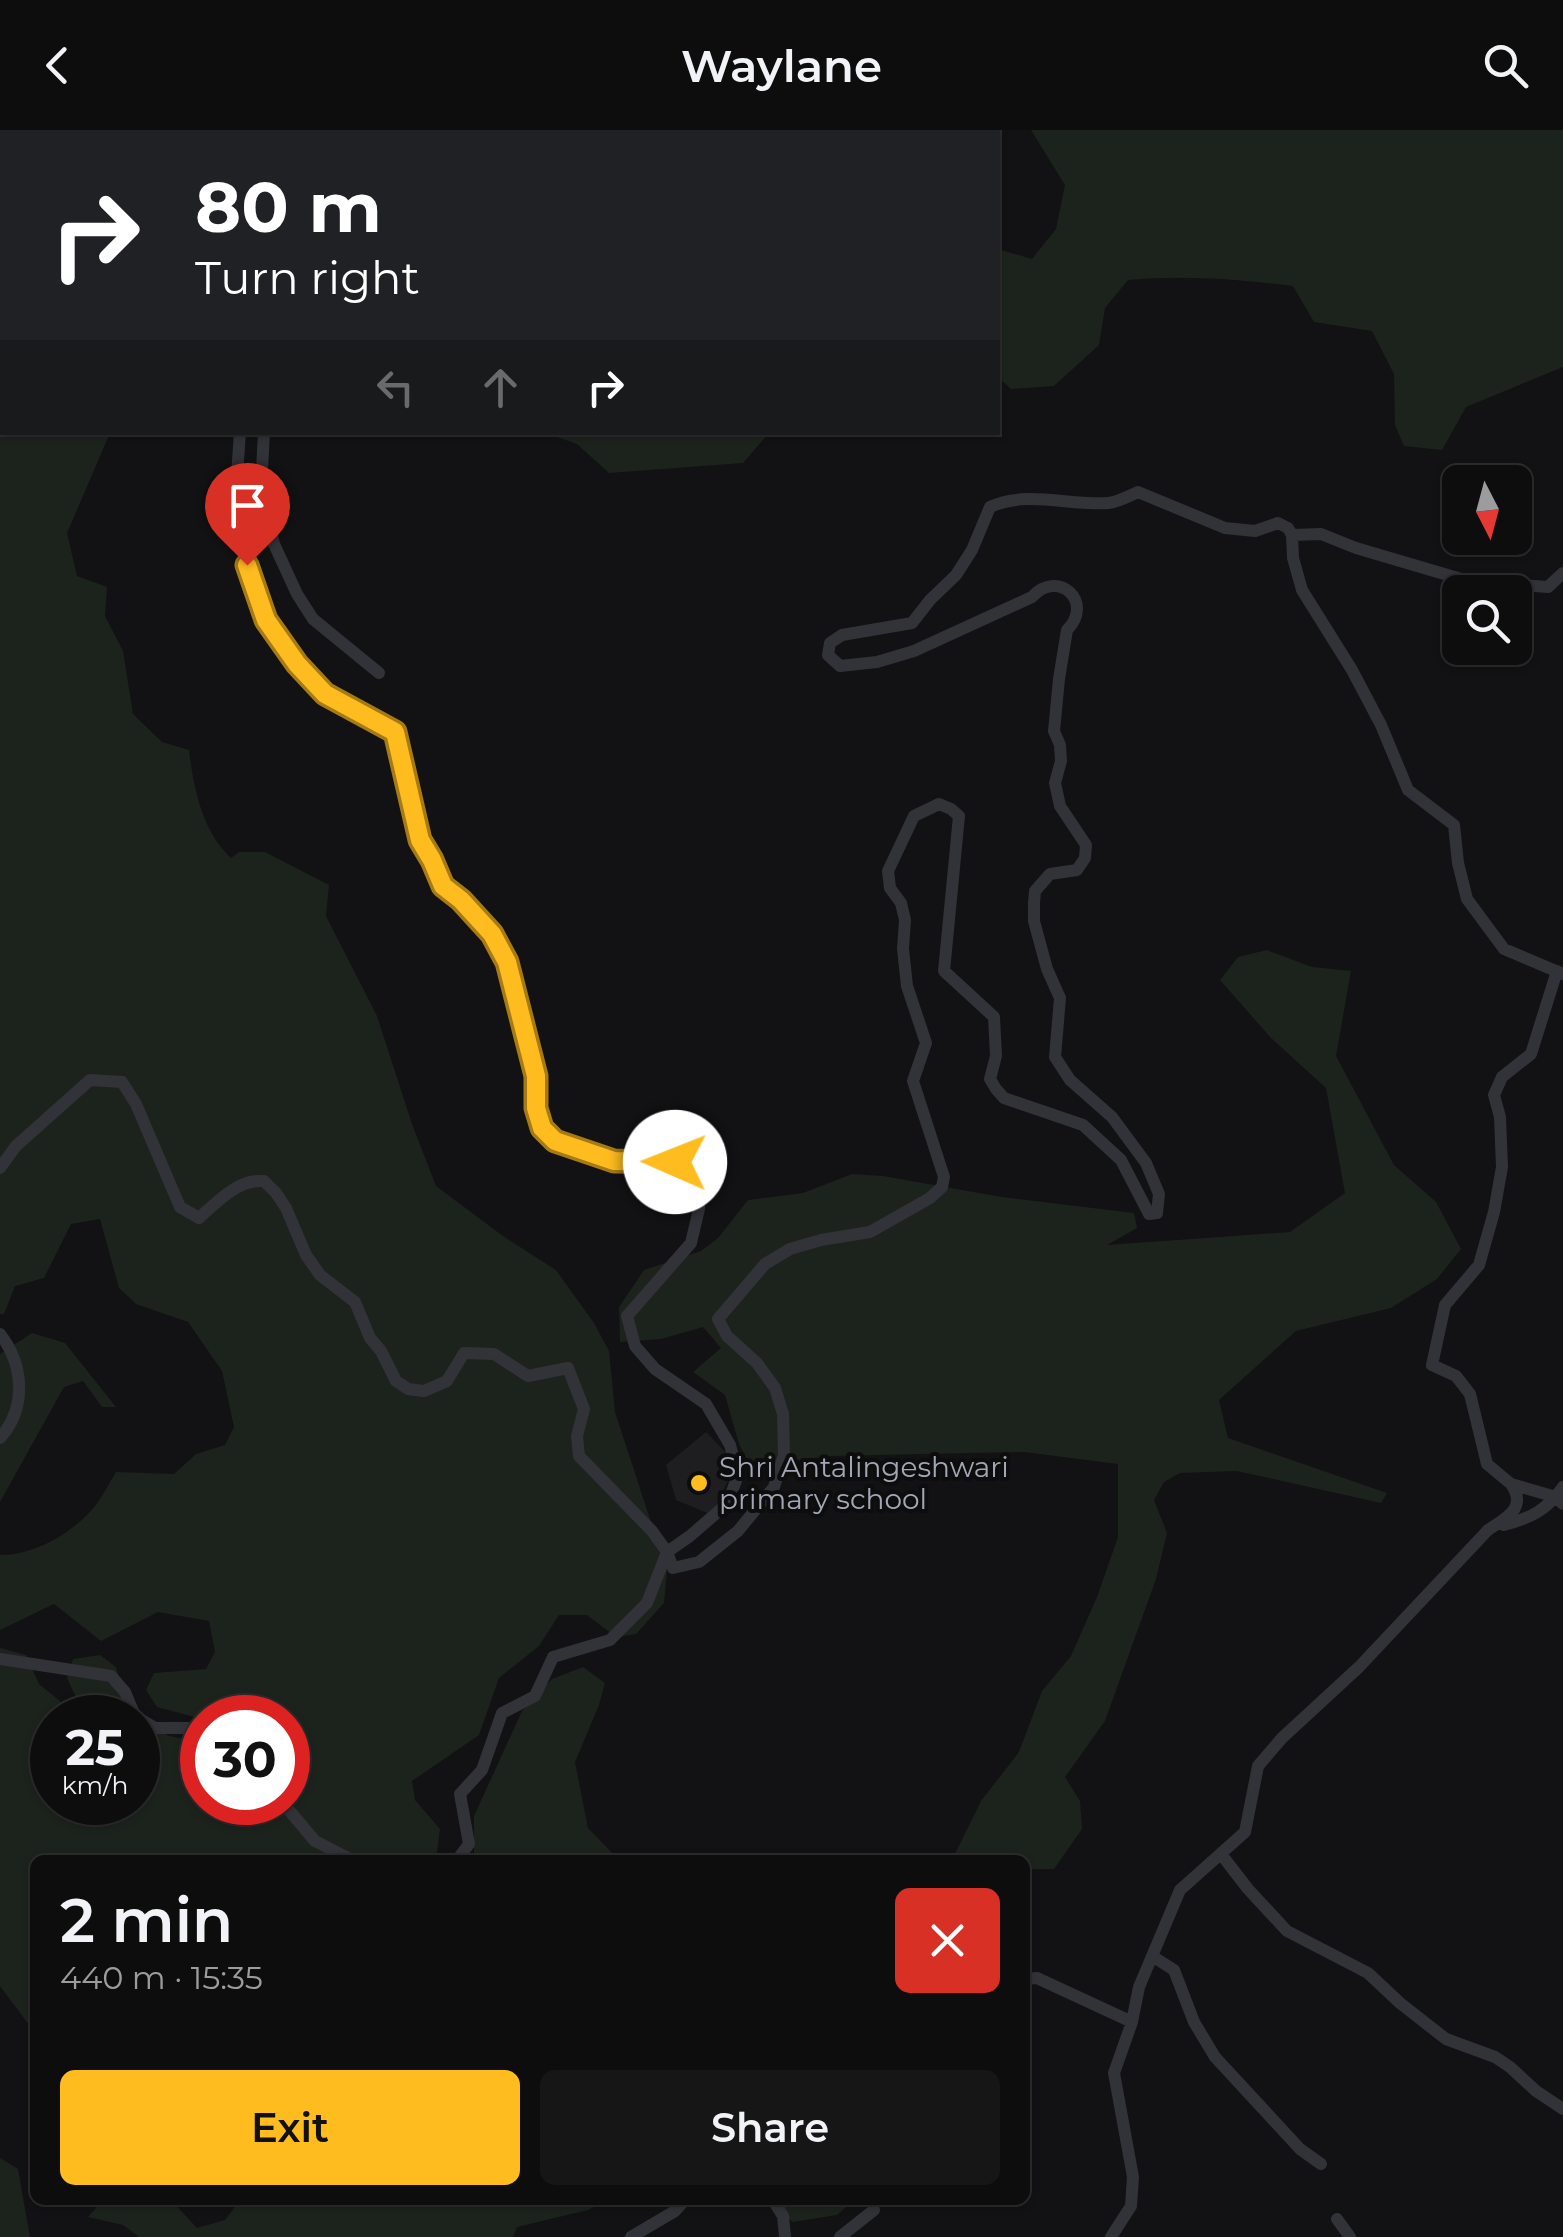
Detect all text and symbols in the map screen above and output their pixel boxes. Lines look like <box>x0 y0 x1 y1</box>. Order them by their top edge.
icon: back <box>30 38 85 93</box>
text: Waylane <box>681 38 882 93</box>
icon: search <box>1478 38 1533 93</box>
text: 80 m <box>195 164 382 250</box>
icon: right <box>30 170 160 300</box>
text: Turn right <box>195 250 420 305</box>
icon: left <box>368 360 423 415</box>
icon: ahead <box>473 360 528 415</box>
icon: right <box>578 360 633 415</box>
pin <box>205 463 290 566</box>
north arrow <box>1442 465 1532 555</box>
map controls <box>1442 465 1532 665</box>
icon: arrive <box>220 478 275 533</box>
button: search <box>1442 575 1532 665</box>
position arrow <box>623 1110 727 1214</box>
place label: Shri Antalingeshwari primary school <box>719 1450 1009 1516</box>
marker: Shri Antalingeshwari primary school <box>688 1472 710 1494</box>
speed limit sign: 30 <box>180 1695 310 1825</box>
text: 25 <box>65 1717 125 1778</box>
text: km/h <box>62 1770 128 1800</box>
text: 2 min <box>60 1884 233 1957</box>
button: close <box>895 1888 1000 1993</box>
text: 440 m · 15:35 <box>60 1958 263 1997</box>
button: Exit <box>60 2070 520 2185</box>
button: Share <box>540 2070 1000 2185</box>

